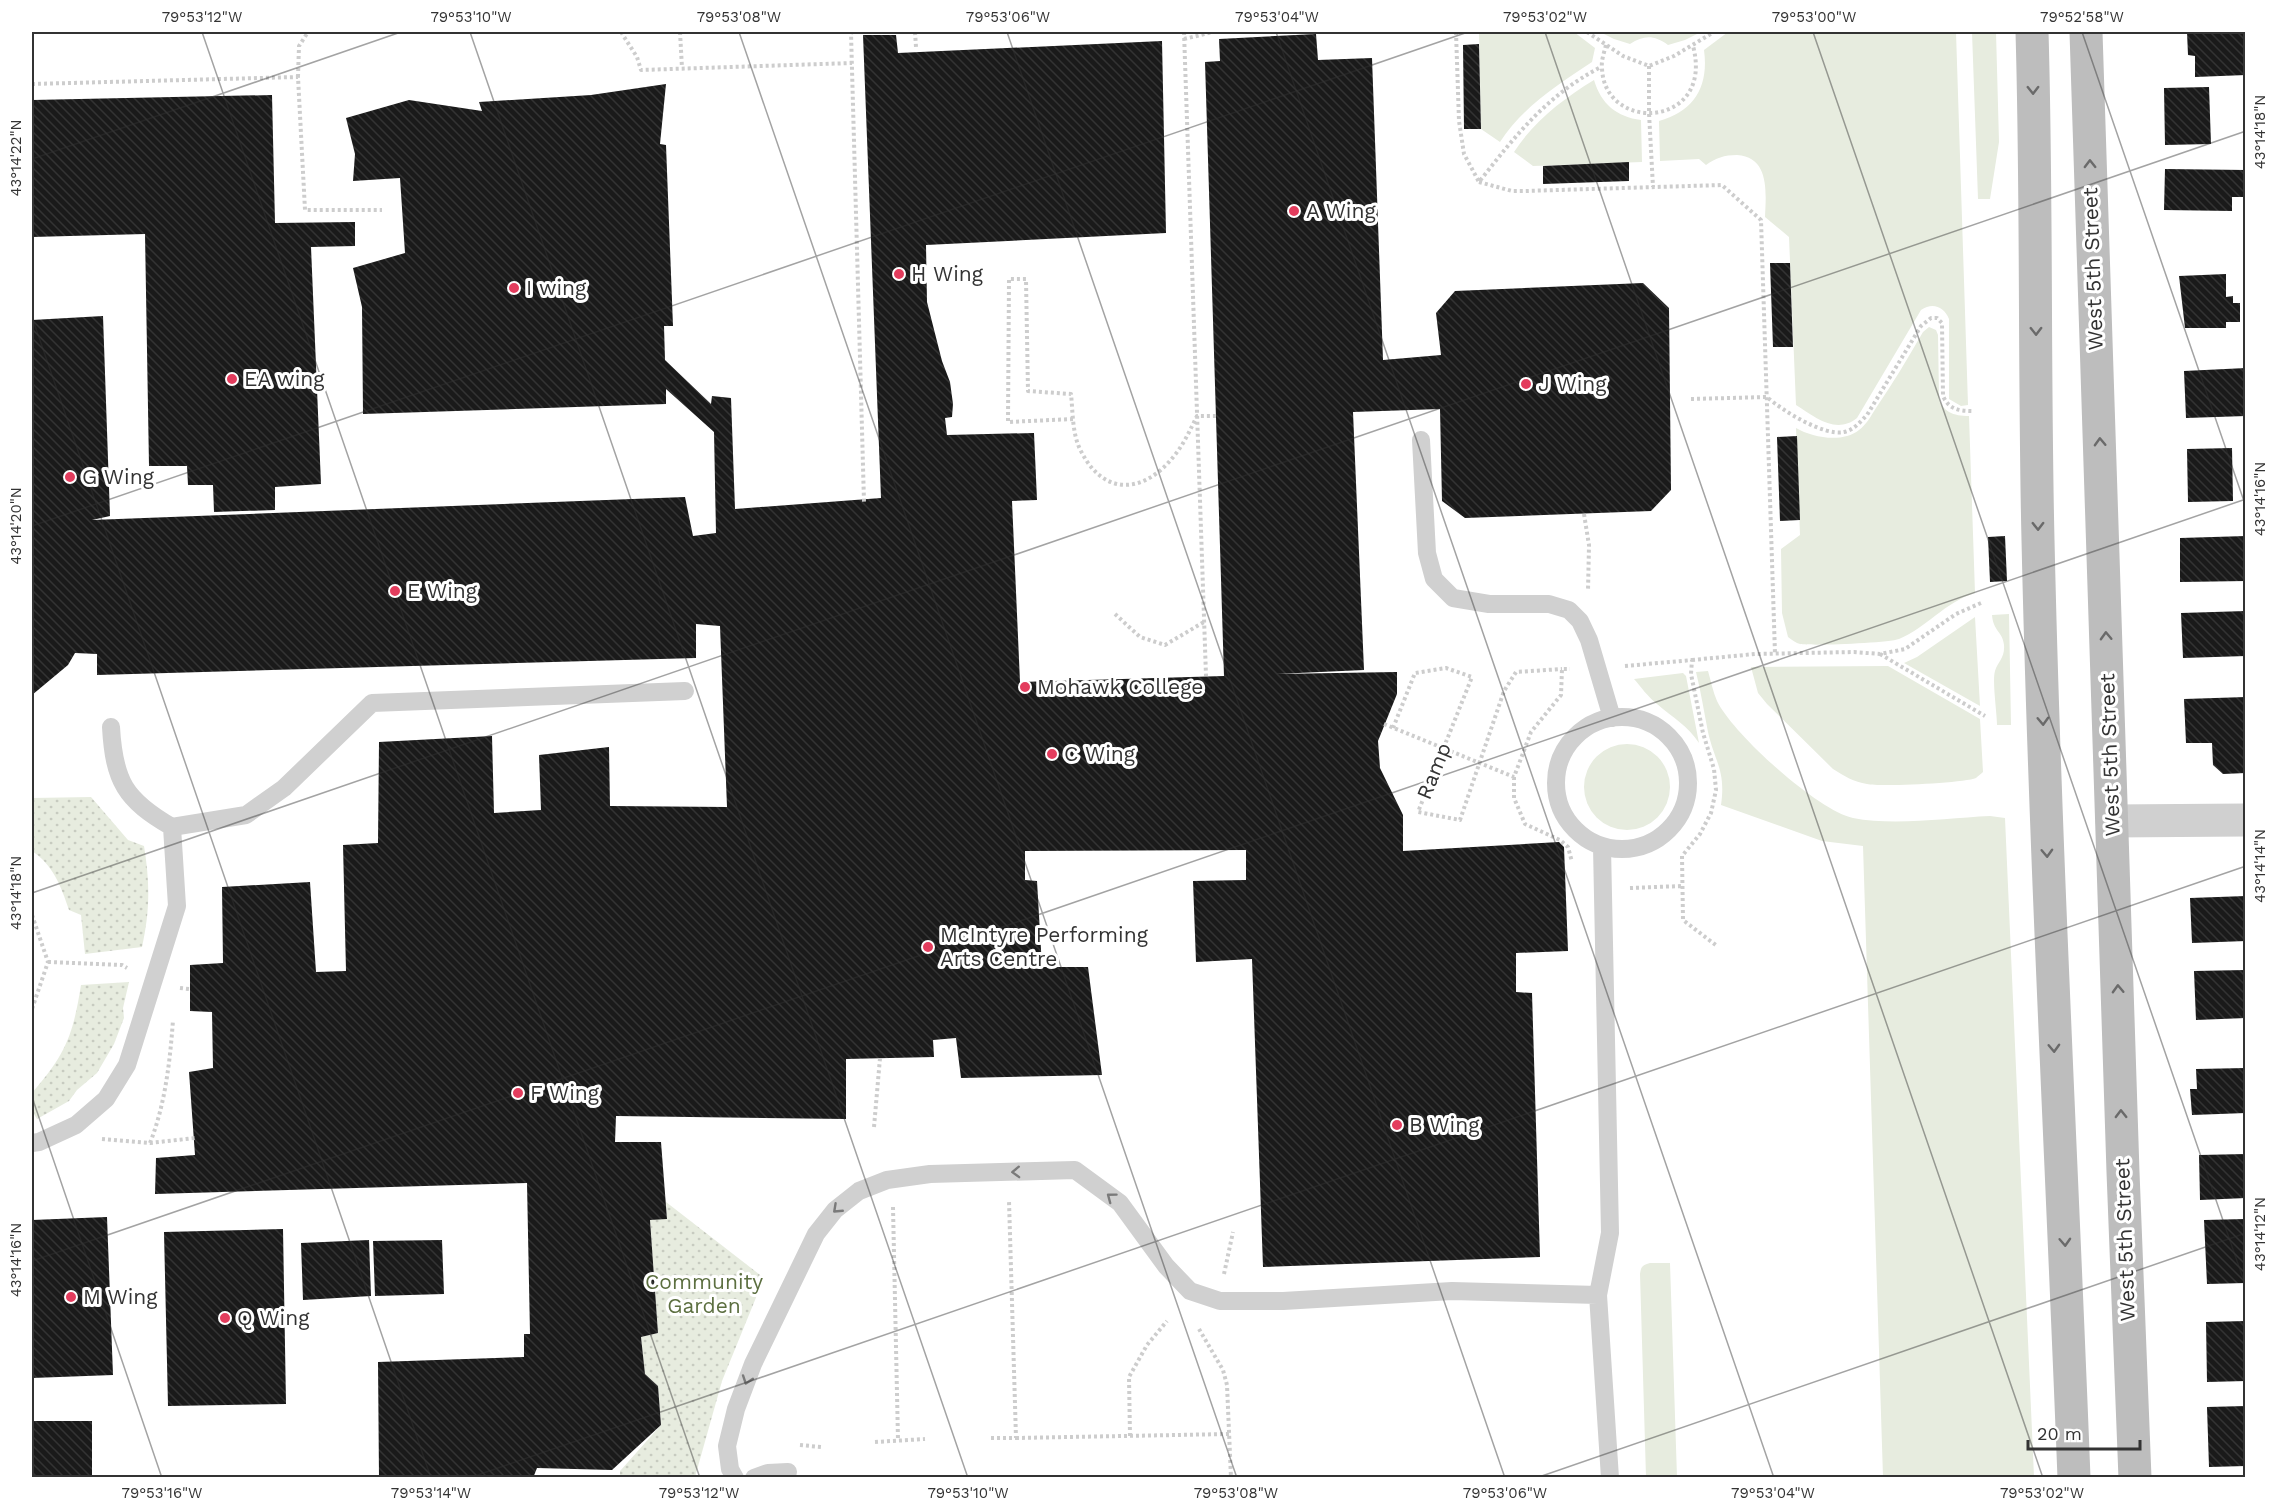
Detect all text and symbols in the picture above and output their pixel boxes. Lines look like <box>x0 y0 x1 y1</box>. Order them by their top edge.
text: 79°53'12"W <box>162 8 242 26</box>
text: 79°53'10"W <box>430 8 512 26</box>
text: 79°53'08"W <box>697 8 781 26</box>
text: 79°53'06"W <box>966 8 1050 26</box>
text: 79°53'04"W <box>1235 8 1319 26</box>
text: 79°53'02"W <box>1503 8 1587 26</box>
text: 79°53'00"W <box>1772 8 1856 26</box>
text: 79°52'58"W <box>2040 8 2124 26</box>
one-way arrow <box>2027 85 2040 94</box>
text: 43°14'18"N <box>2251 95 2269 169</box>
text: 43°14'22"N <box>7 119 25 197</box>
one-way arrow <box>2084 159 2096 168</box>
street label: West 5th Street <box>2077 187 2108 351</box>
place label: A Wing <box>1306 198 1376 223</box>
marker: A Wing <box>1287 204 1301 218</box>
place label: H Wing <box>911 261 984 286</box>
marker: H Wing <box>892 267 906 281</box>
place label: I wing <box>526 275 587 300</box>
marker: I wing <box>507 281 521 295</box>
one-way arrow <box>2030 327 2042 336</box>
place label: EA wing <box>244 366 325 391</box>
place label: J Wing <box>1538 371 1607 396</box>
marker: EA wing <box>225 372 239 386</box>
marker: J Wing <box>1519 377 1533 391</box>
one-way arrow <box>2093 438 2106 447</box>
text: 43°14'16"N <box>2251 462 2269 536</box>
place label: G Wing <box>82 464 155 489</box>
marker: G Wing <box>63 470 77 484</box>
text: 43°14'20"N <box>7 487 25 565</box>
one-way arrow <box>2032 522 2044 531</box>
place label: E Wing <box>407 578 478 603</box>
marker: E Wing <box>388 584 402 598</box>
one-way arrow <box>2100 632 2113 641</box>
street label: West 5th Street <box>2094 673 2125 837</box>
place label: Mohawk College <box>1037 674 1203 699</box>
marker: Mohawk College <box>1018 680 1032 694</box>
one-way arrow <box>2037 716 2049 725</box>
street label: Ramp <box>1411 739 1456 803</box>
place label: C Wing <box>1064 741 1136 766</box>
marker: C Wing <box>1045 747 1059 761</box>
text: 43°14'14"N <box>2251 829 2269 903</box>
one-way arrow <box>2041 848 2054 857</box>
text: 43°14'18"N <box>7 856 25 930</box>
place label: McIntyre Performing Arts Centre <box>940 922 1149 971</box>
marker: McIntyre Performing Arts Centre <box>921 940 935 954</box>
one-way arrow <box>2111 985 2124 994</box>
one-way arrow <box>2048 1043 2061 1052</box>
place label: F Wing <box>530 1080 600 1105</box>
marker: F Wing <box>511 1086 525 1100</box>
one-way arrow <box>2115 1109 2127 1118</box>
place label: B Wing <box>1409 1112 1480 1137</box>
marker: B Wing <box>1390 1118 1404 1132</box>
street label: West 5th Street <box>2109 1158 2140 1322</box>
one-way arrow <box>1012 1165 1021 1178</box>
one-way arrow <box>1106 1193 1117 1204</box>
text: 43°14'12"N <box>2251 1197 2269 1271</box>
one-way arrow <box>834 1202 844 1213</box>
text: 43°14'16"N <box>7 1223 25 1297</box>
one-way arrow <box>2058 1238 2071 1247</box>
park label: Community Garden <box>645 1269 763 1318</box>
place label: M Wing <box>83 1284 158 1309</box>
marker: M Wing <box>64 1290 78 1304</box>
place label: Q Wing <box>237 1305 310 1330</box>
marker: Q Wing <box>218 1311 232 1325</box>
one-way arrow <box>741 1375 754 1385</box>
scale bar <box>2028 1413 2140 1451</box>
text: 20 m <box>2037 1423 2082 1444</box>
text: 79°53'16"W <box>122 1484 203 1502</box>
text: 79°53'14"W <box>391 1484 471 1502</box>
text: 79°53'12"W <box>659 1484 739 1502</box>
text: 79°53'10"W <box>927 1484 1009 1502</box>
text: 79°53'08"W <box>1194 1484 1278 1502</box>
text: 79°53'06"W <box>1463 1484 1547 1502</box>
text: 79°53'04"W <box>1731 1484 1815 1502</box>
text: 79°53'02"W <box>2000 1484 2084 1502</box>

